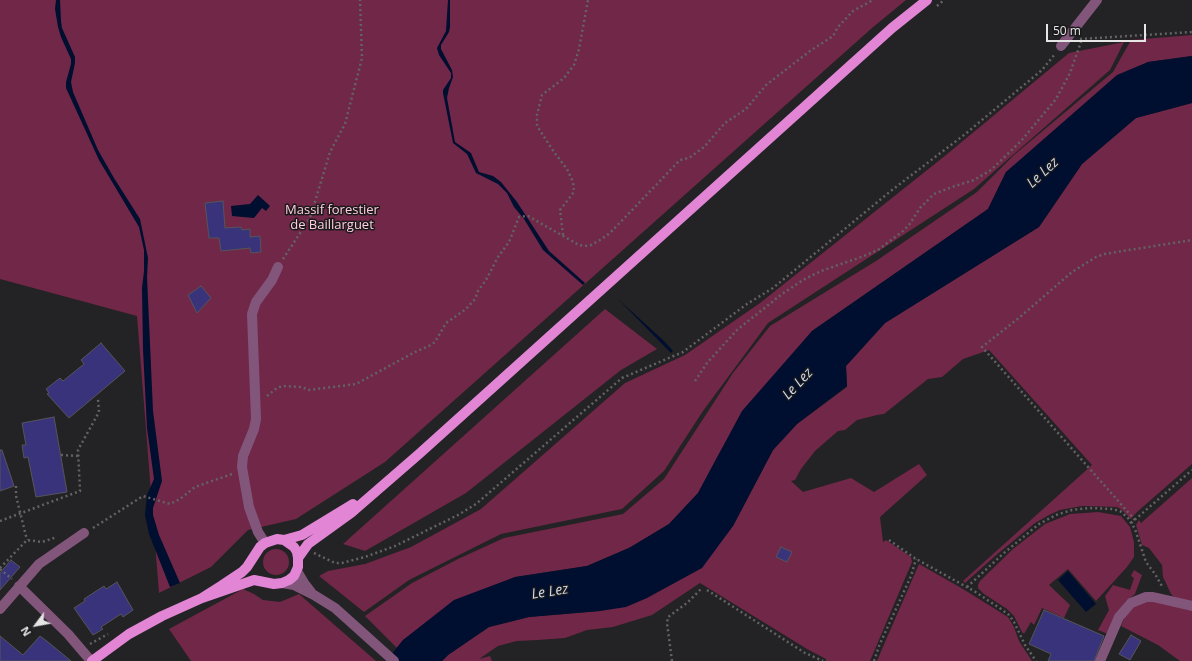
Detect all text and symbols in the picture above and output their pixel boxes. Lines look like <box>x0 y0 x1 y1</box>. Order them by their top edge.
scale bar <box>1048 16 1148 42</box>
text: 50 m <box>1053 22 1081 39</box>
water label: Le Lez <box>1024 154 1062 192</box>
park label: Massif forestier de Baillarguet <box>285 202 379 233</box>
water label: Le Lez <box>779 365 817 403</box>
water label: Le Lez <box>530 581 570 603</box>
north arrow <box>16 605 56 645</box>
text: N <box>17 624 34 639</box>

